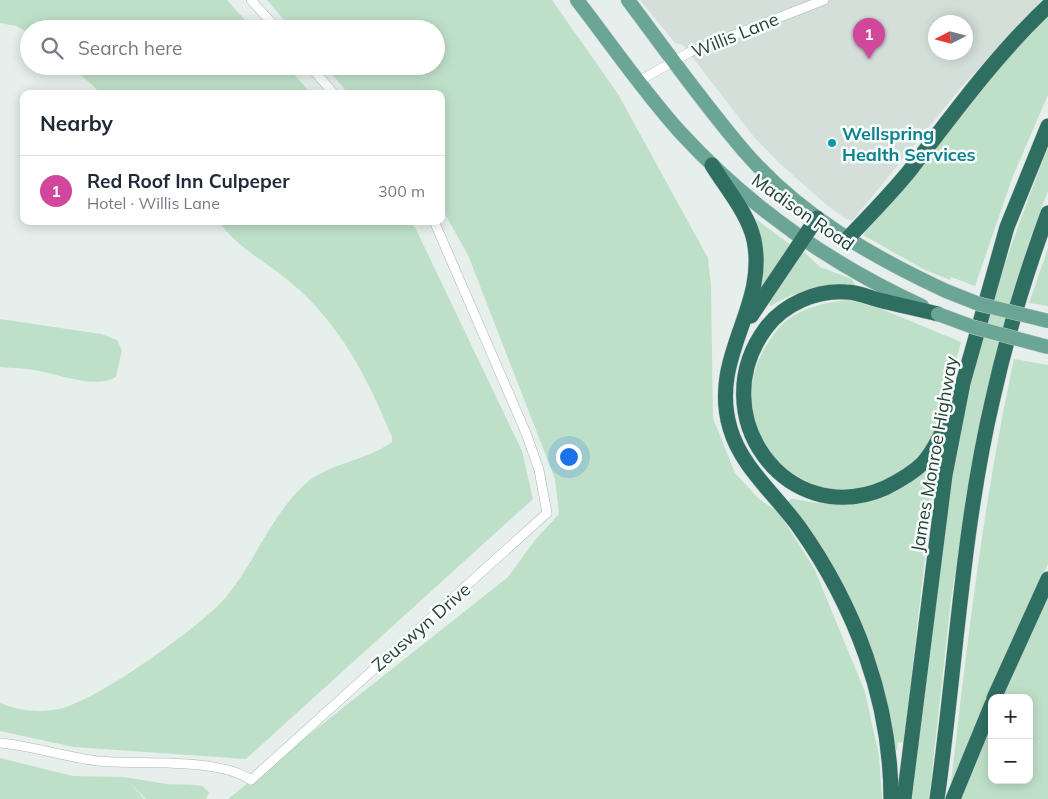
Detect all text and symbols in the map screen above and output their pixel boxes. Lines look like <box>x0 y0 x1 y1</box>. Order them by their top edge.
street label: Willis Lane <box>688 7 782 63</box>
north arrow <box>928 15 973 60</box>
pin: 1 <box>853 18 885 59</box>
search box <box>20 20 445 75</box>
icon: search <box>38 34 66 62</box>
text: Search here <box>78 36 182 60</box>
text: Nearby <box>40 110 113 136</box>
place label: Wellspring Health Services <box>842 122 976 166</box>
marker: Wellspring Health Services <box>826 137 838 149</box>
street label: Madison Road <box>747 168 859 256</box>
text: Red Roof Inn Culpeper <box>87 169 290 193</box>
text: 1 <box>51 181 61 201</box>
text: 300 m <box>378 181 425 201</box>
text: Hotel · Willis Lane <box>87 193 220 213</box>
street label: James Monroe Highway <box>905 354 963 554</box>
your location <box>556 444 582 470</box>
street label: Zeuswyn Drive <box>367 578 475 676</box>
map controls <box>988 694 1033 784</box>
button: + <box>988 694 1033 739</box>
button: − <box>988 739 1033 784</box>

